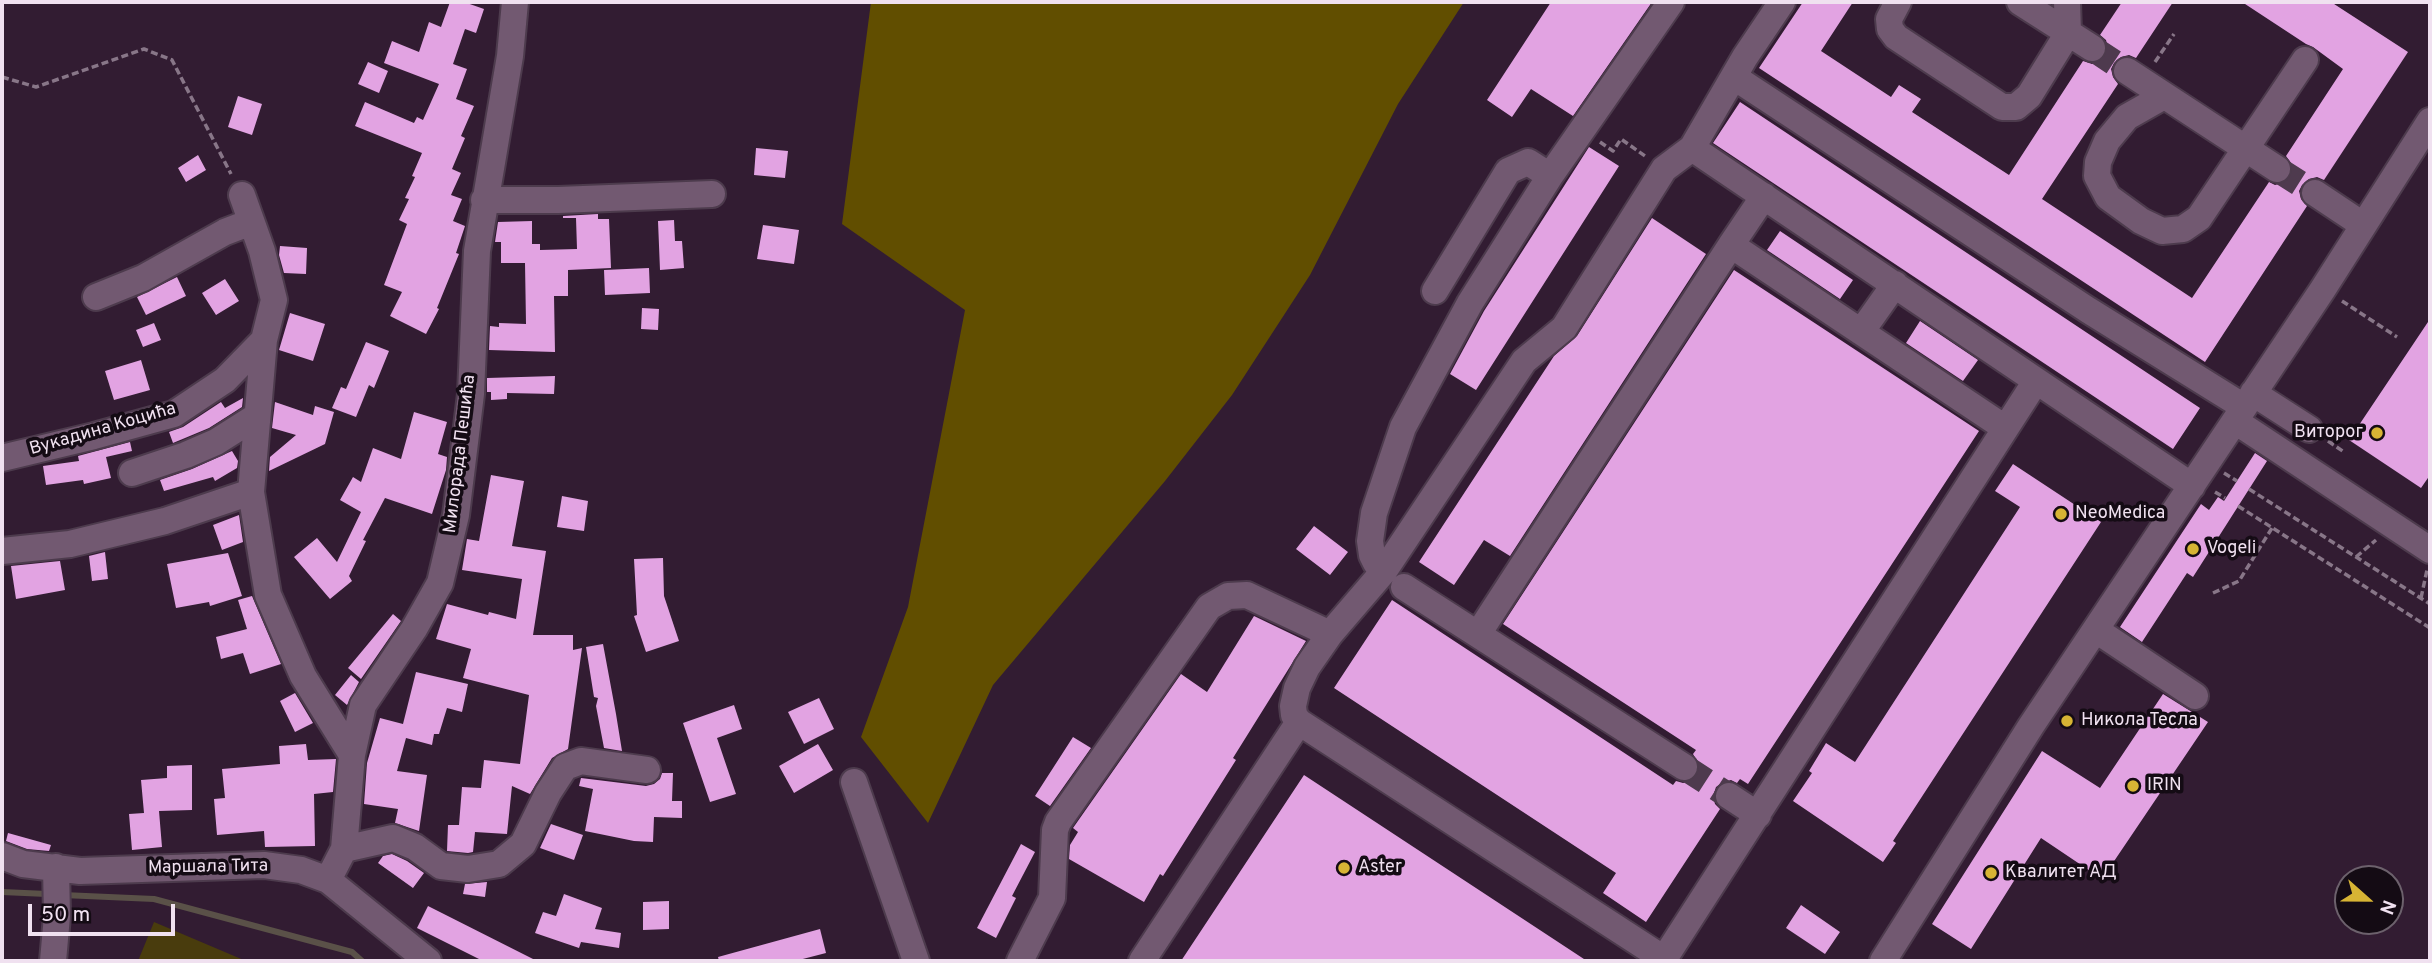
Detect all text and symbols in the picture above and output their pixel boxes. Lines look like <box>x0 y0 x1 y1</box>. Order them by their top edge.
street label: Милорада Пешића <box>441 373 481 535</box>
street label: Вукадина Коцића <box>27 399 179 461</box>
place label: Виторог <box>2294 422 2363 444</box>
marker: Виторог <box>2369 425 2385 441</box>
place label: NeoMedica <box>2075 503 2165 525</box>
marker: NeoMedica <box>2053 506 2069 522</box>
place label: Vogeli <box>2207 538 2256 560</box>
marker: Vogeli <box>2185 541 2201 557</box>
place label: Никола Тесла <box>2081 710 2198 732</box>
marker: Никола Тесла <box>2059 713 2075 729</box>
place label: IRIN <box>2147 775 2182 797</box>
marker: IRIN <box>2125 778 2141 794</box>
street label: Маршала Тита <box>148 856 268 880</box>
place label: Aster <box>1358 857 1402 879</box>
marker: Aster <box>1336 860 1352 876</box>
place label: Квалитет АД <box>2005 862 2117 884</box>
marker: Квалитет АД <box>1983 865 1999 881</box>
north arrow <box>2334 865 2404 935</box>
scale bar <box>32 890 178 934</box>
text: N <box>2373 896 2400 917</box>
text: 50 m <box>41 902 90 929</box>

